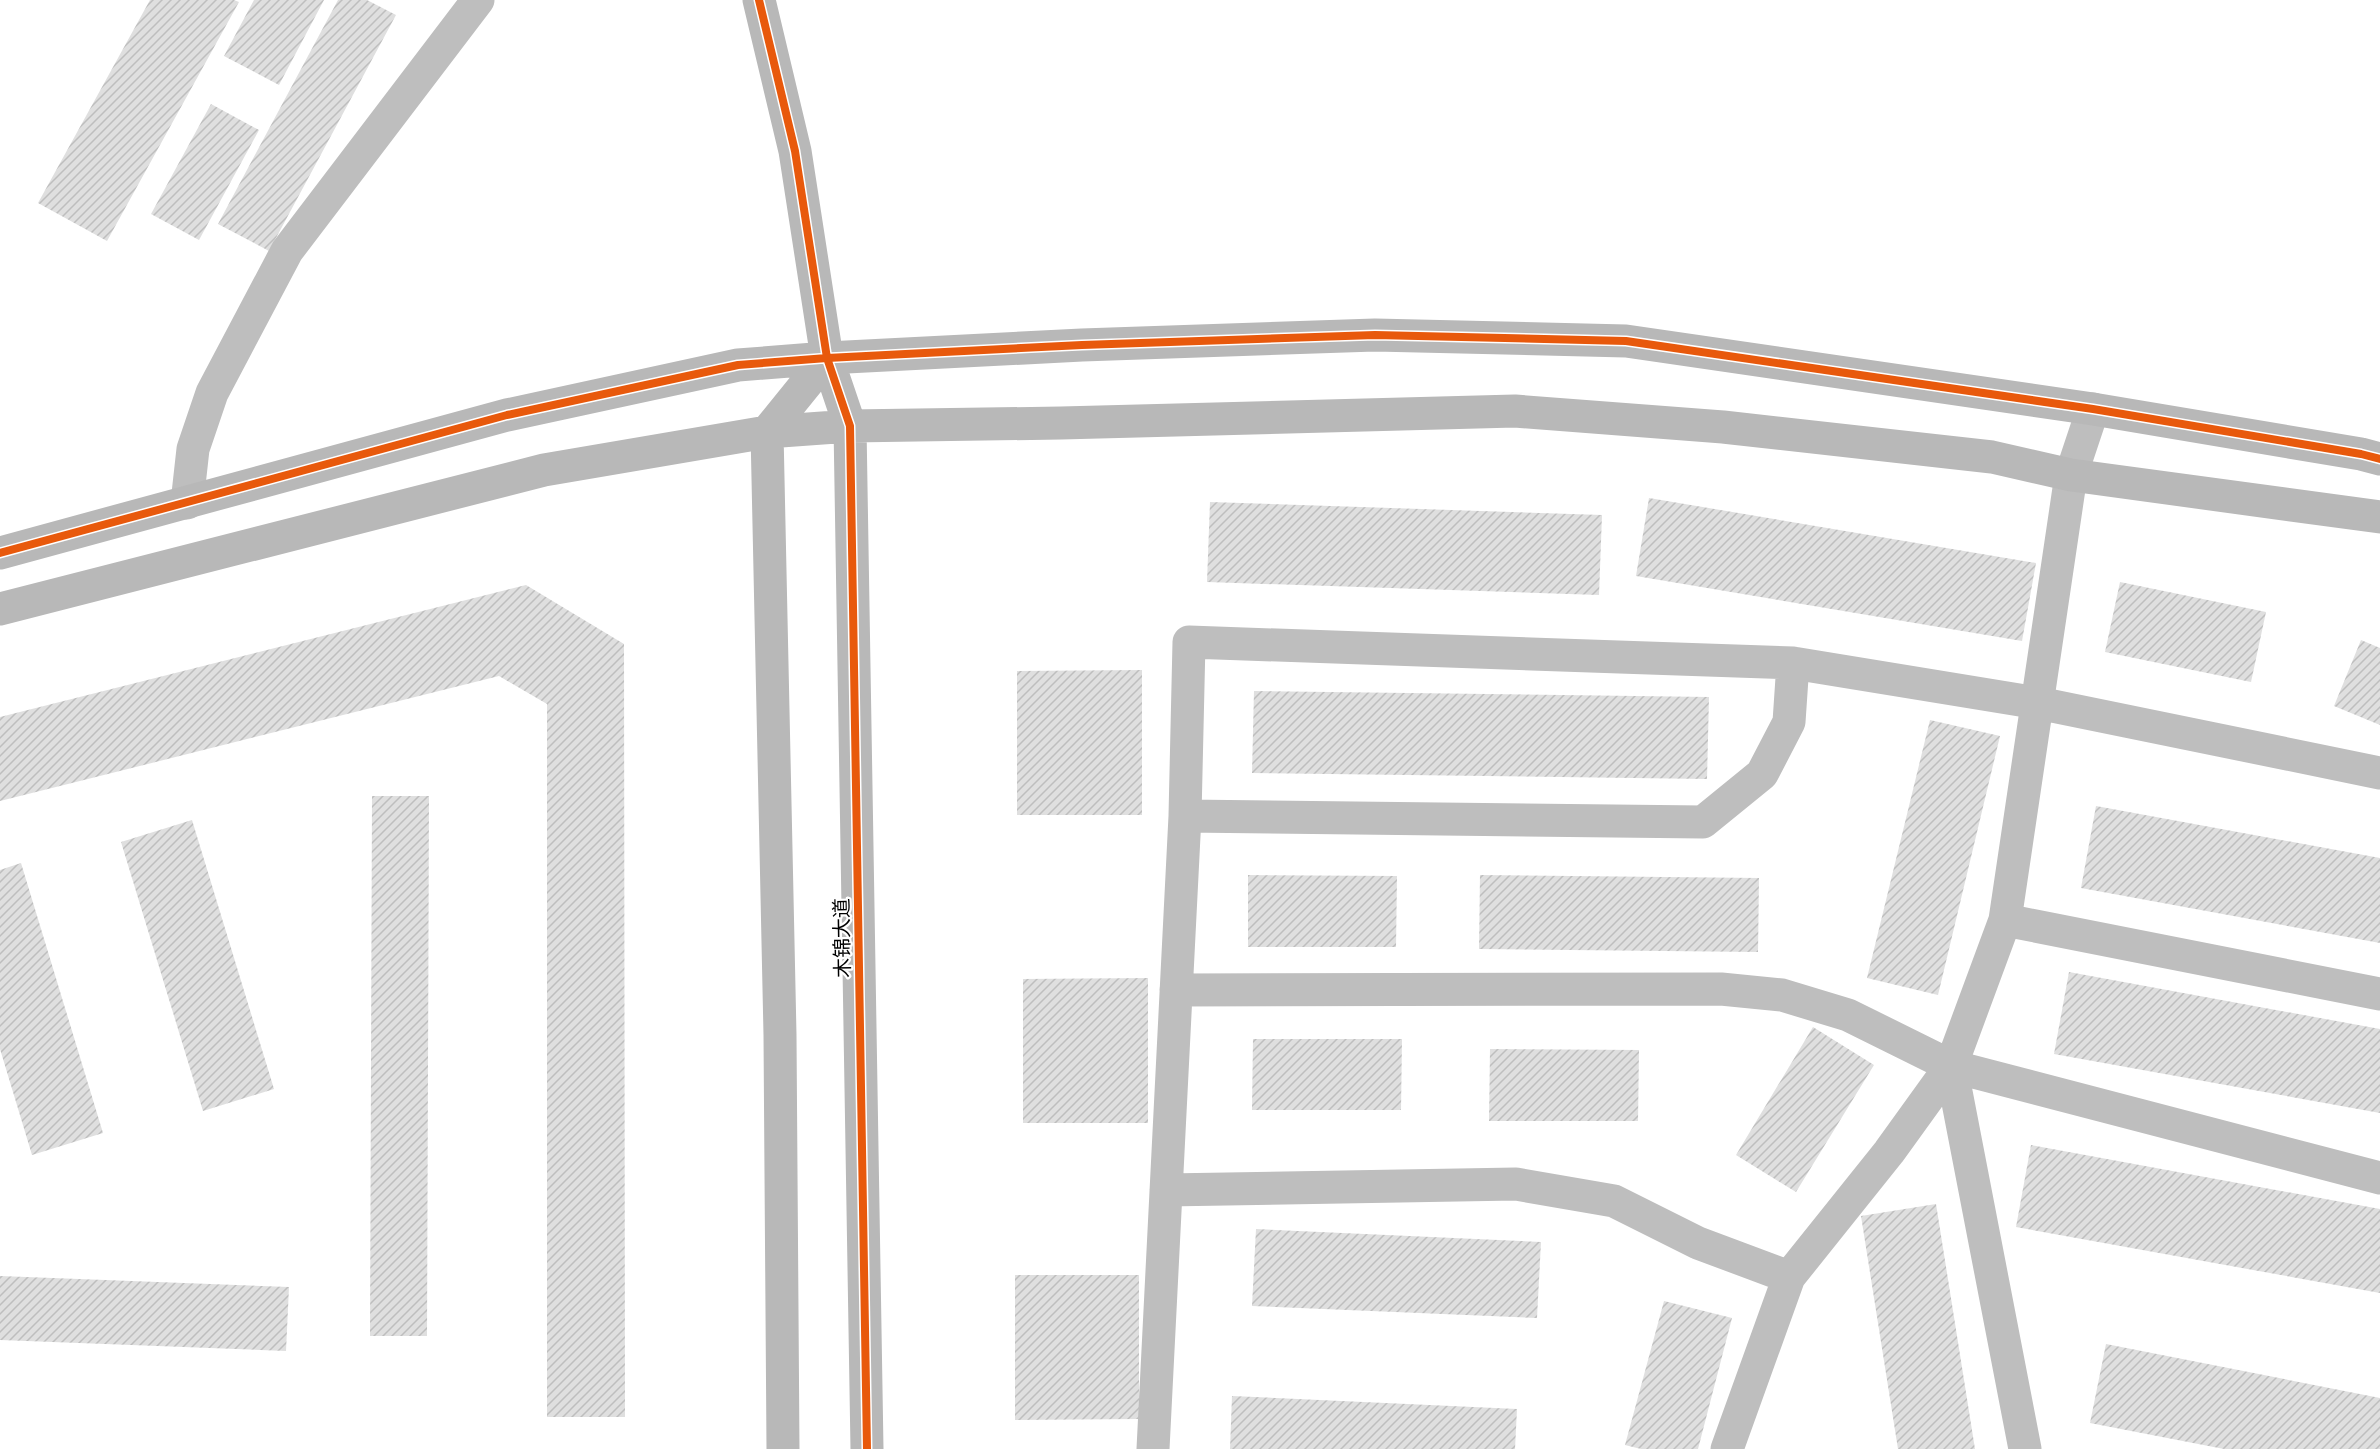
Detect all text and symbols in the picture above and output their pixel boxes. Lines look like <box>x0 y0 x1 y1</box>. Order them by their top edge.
street label: 木锦大道 <box>829 898 855 978</box>

